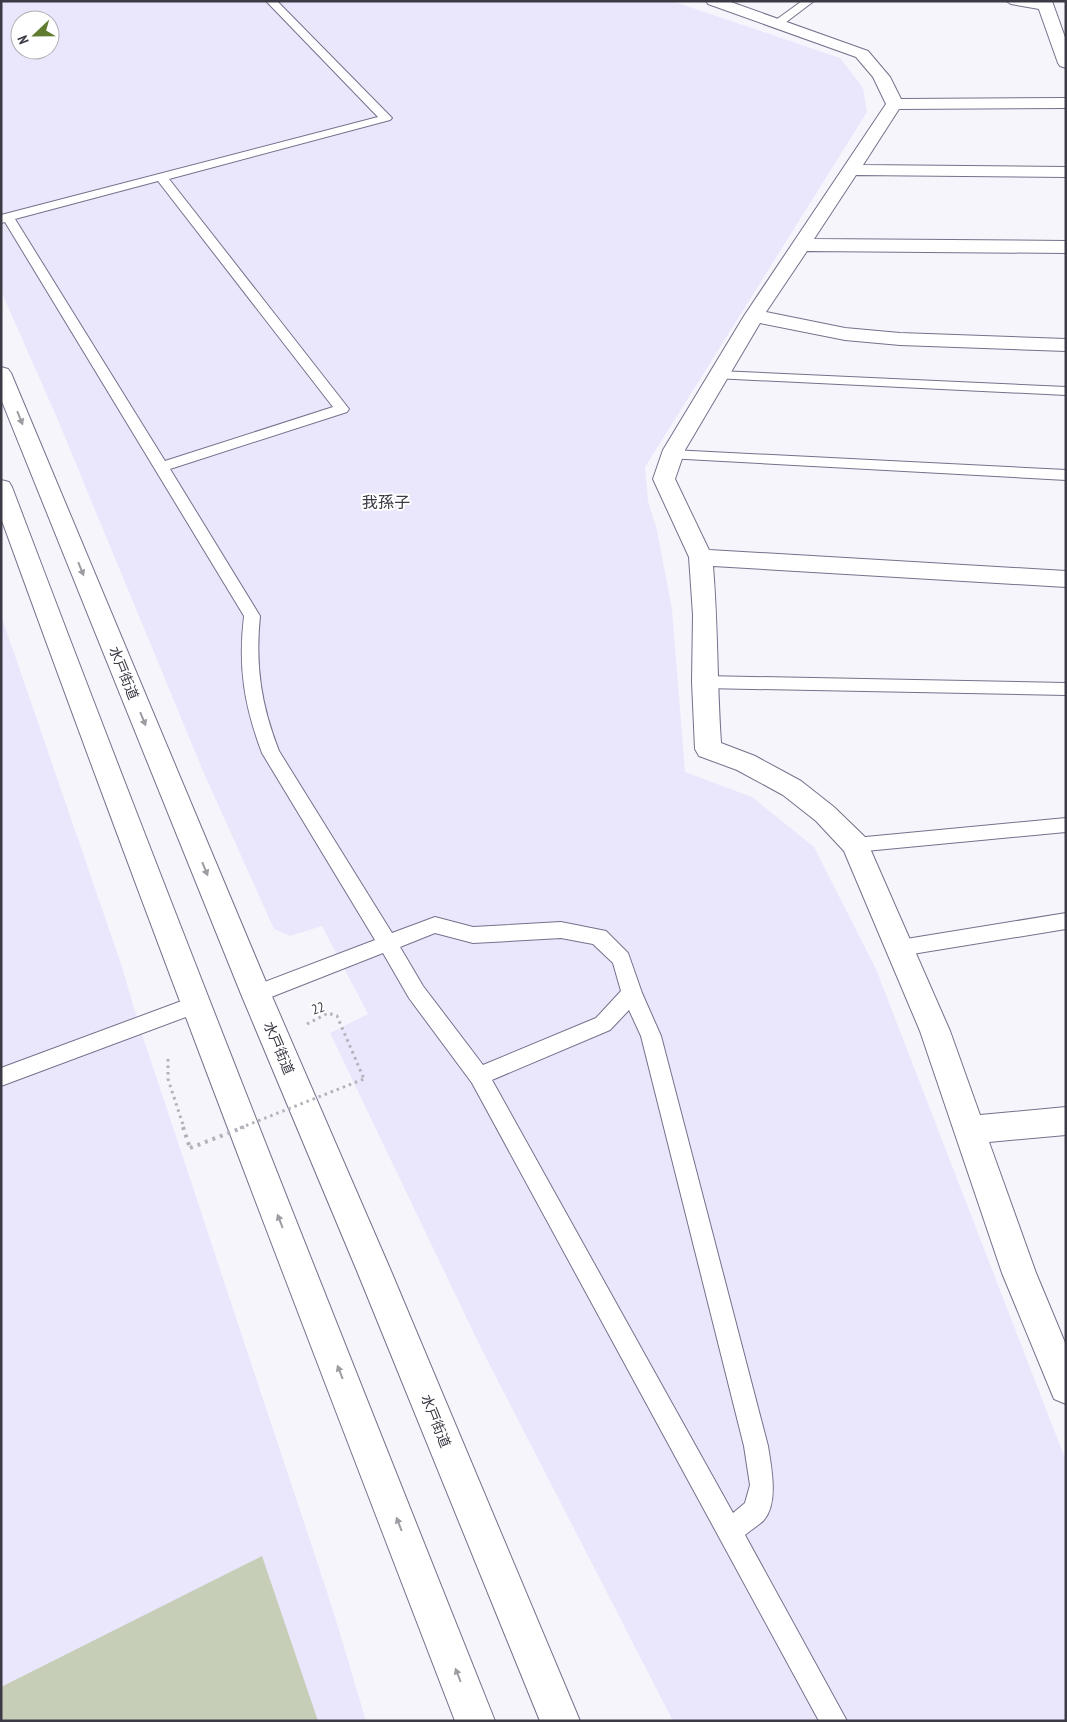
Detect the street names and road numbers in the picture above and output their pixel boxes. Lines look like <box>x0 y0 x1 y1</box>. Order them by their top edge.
street label: 水戸街道 <box>105 644 143 702</box>
street label: 22 <box>309 997 327 1019</box>
street label: 水戸街道 <box>260 1019 298 1077</box>
street label: 水戸街道 <box>417 1392 455 1450</box>

